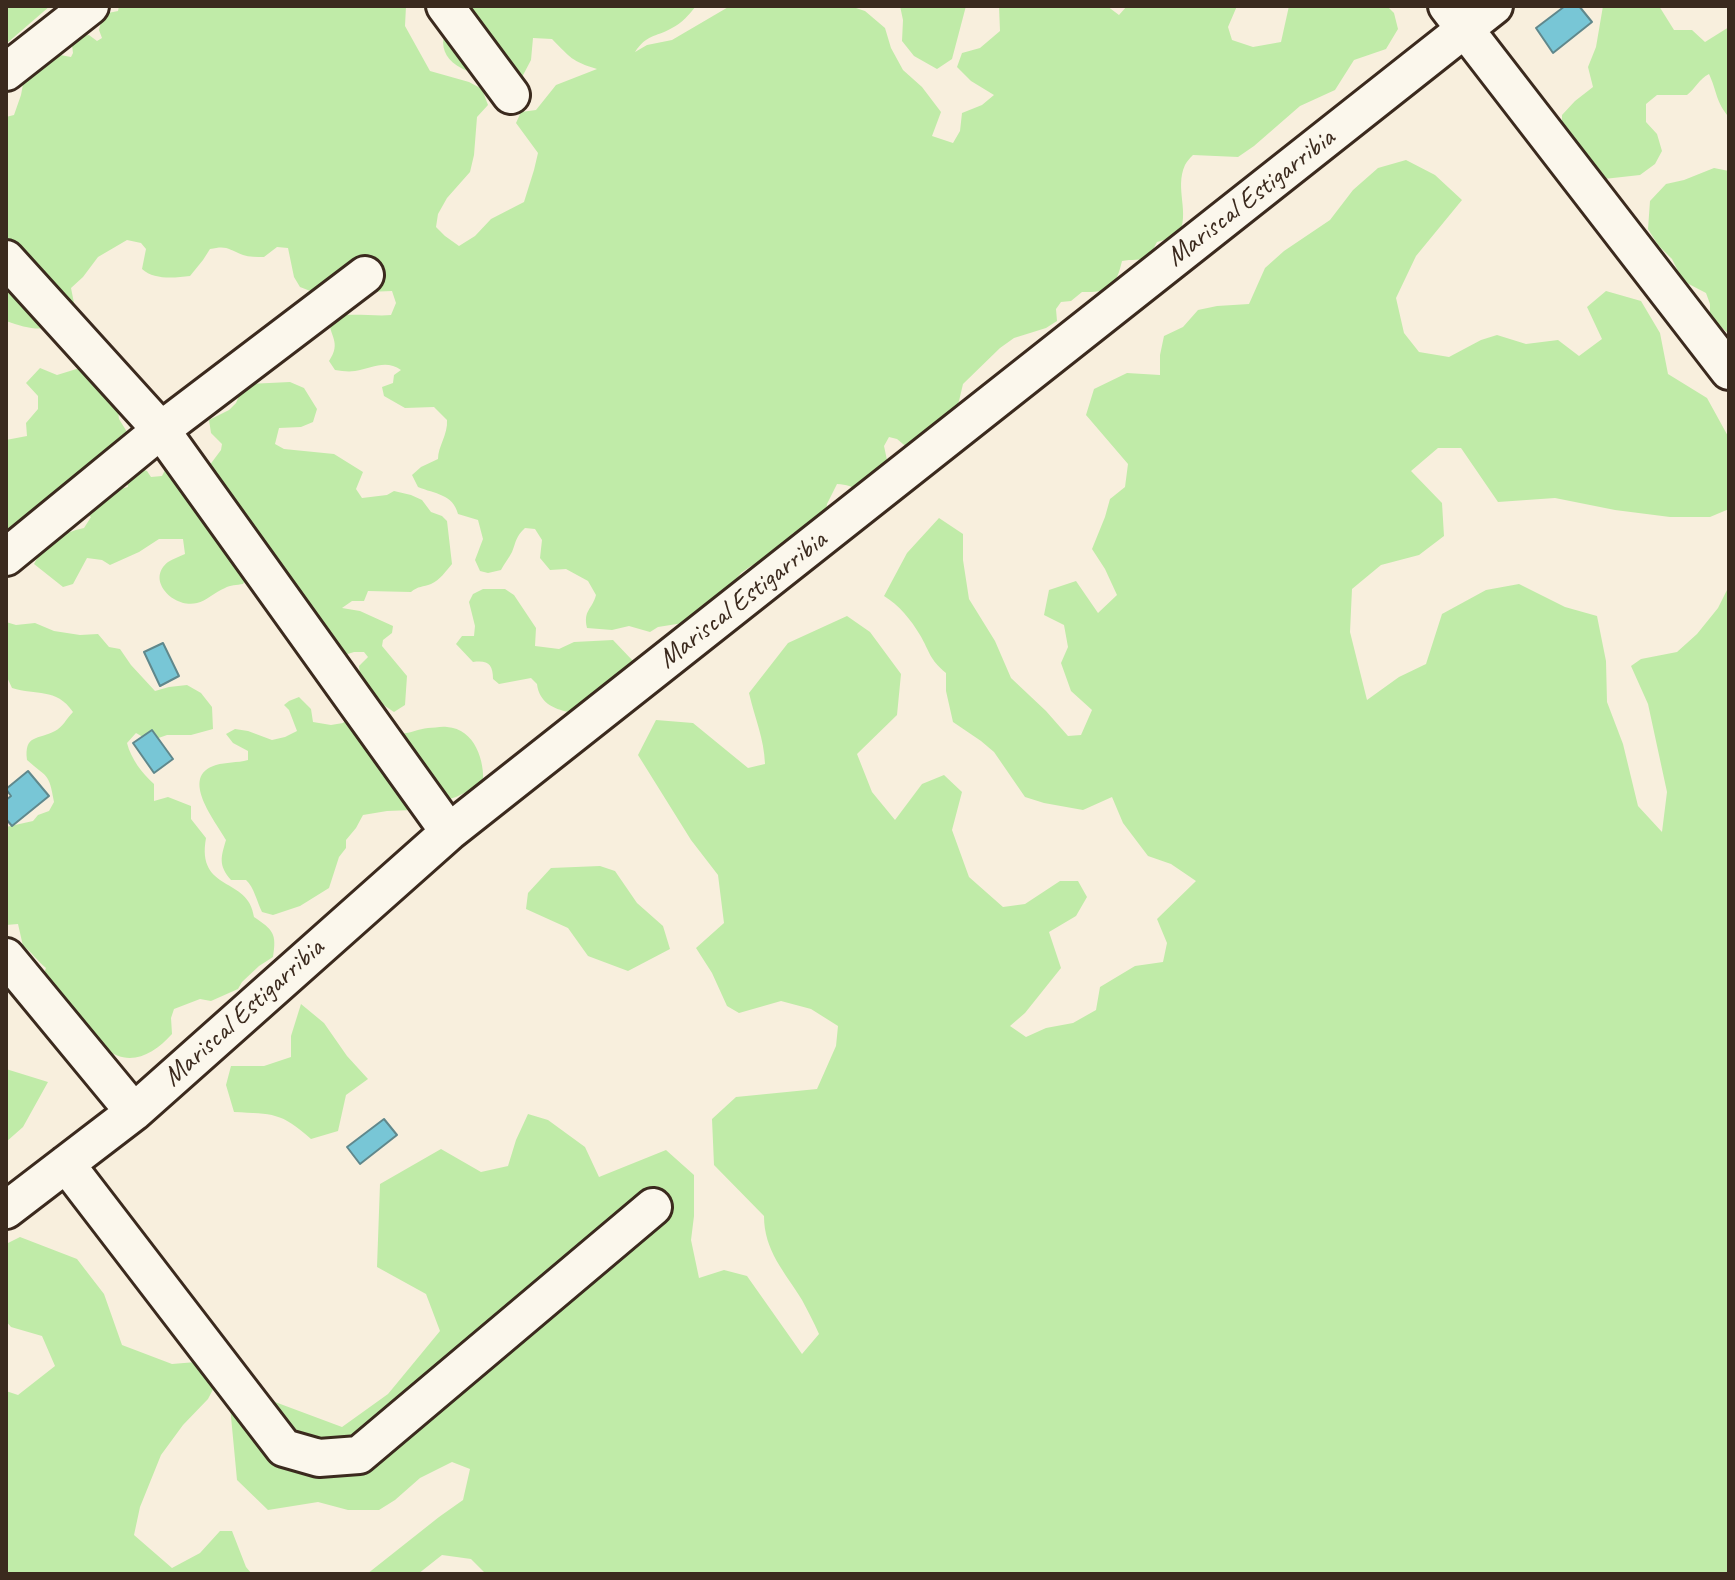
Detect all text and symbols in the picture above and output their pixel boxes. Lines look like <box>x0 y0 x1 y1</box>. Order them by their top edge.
street label: Mariscal Estigarribia <box>1160 122 1342 274</box>
street label: Mariscal Estigarribia <box>652 524 834 676</box>
street label: Mariscal Estigarribia <box>157 932 331 1094</box>

